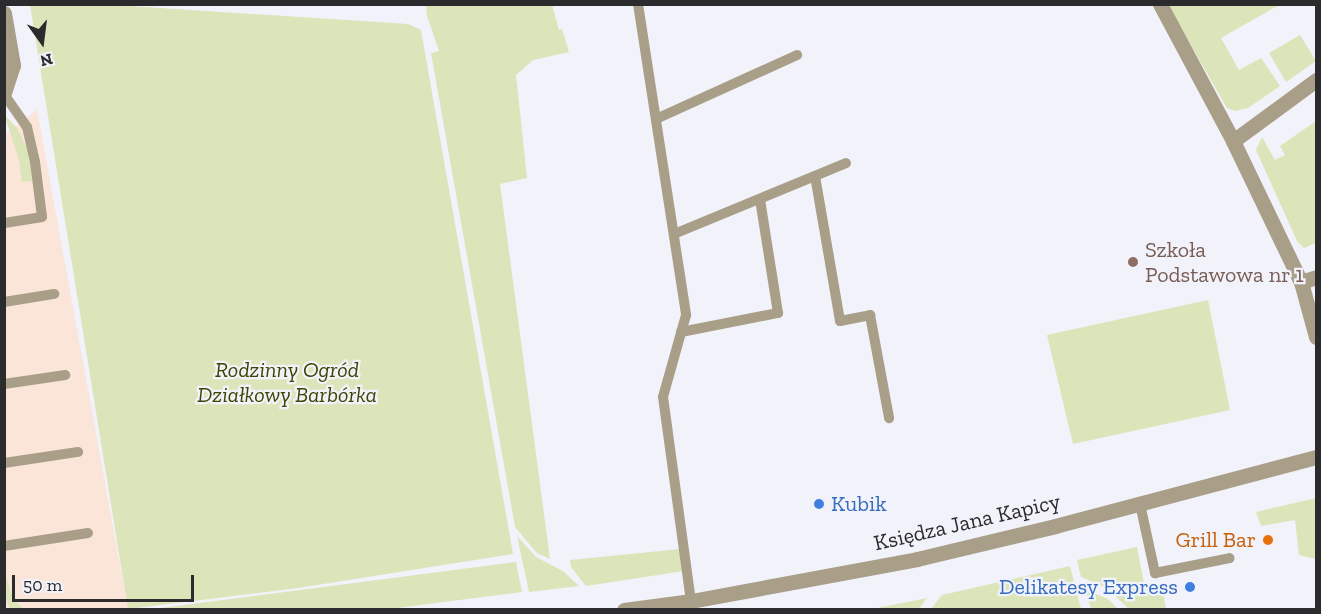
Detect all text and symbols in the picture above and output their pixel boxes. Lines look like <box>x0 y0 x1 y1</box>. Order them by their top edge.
north arrow <box>12 12 72 72</box>
text: N <box>38 49 55 71</box>
place label: Szkoła Podstawowa nr 1 <box>1145 236 1304 288</box>
marker: Szkoła Podstawowa nr 1 <box>1126 255 1140 269</box>
park label: Rodzinny Ogród Działkowy Barbórka <box>197 356 377 408</box>
street label: Księdza Jana Kapicy <box>871 488 1063 556</box>
place label: Kubik <box>831 491 887 517</box>
marker: Kubik <box>812 497 826 511</box>
place label: Grill Bar <box>1176 527 1256 553</box>
marker: Grill Bar <box>1261 533 1275 547</box>
scale bar <box>15 563 196 601</box>
text: 50 m <box>23 574 62 596</box>
place label: Delikatesy Express <box>999 574 1178 600</box>
marker: Delikatesy Express <box>1183 580 1197 594</box>

